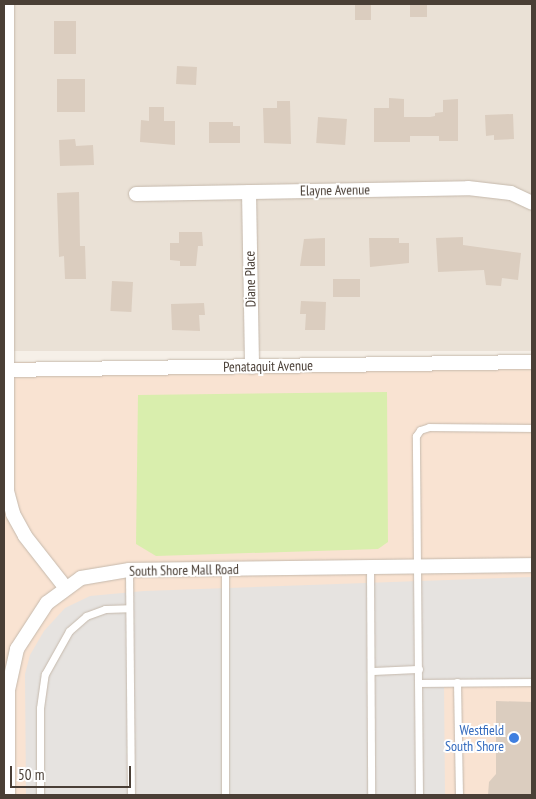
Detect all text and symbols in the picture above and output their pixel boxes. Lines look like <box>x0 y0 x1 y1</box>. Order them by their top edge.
street label: Elayne Avenue <box>300 181 370 199</box>
street label: Diane Place <box>241 251 259 307</box>
street label: Penataquit Avenue <box>223 357 313 375</box>
street label: South Shore Mall Road <box>129 561 239 579</box>
place label: Westfield South Shore <box>445 722 504 754</box>
marker: Westfield South Shore <box>508 732 520 744</box>
scale bar <box>12 756 134 788</box>
text: 50 m <box>18 765 44 784</box>

